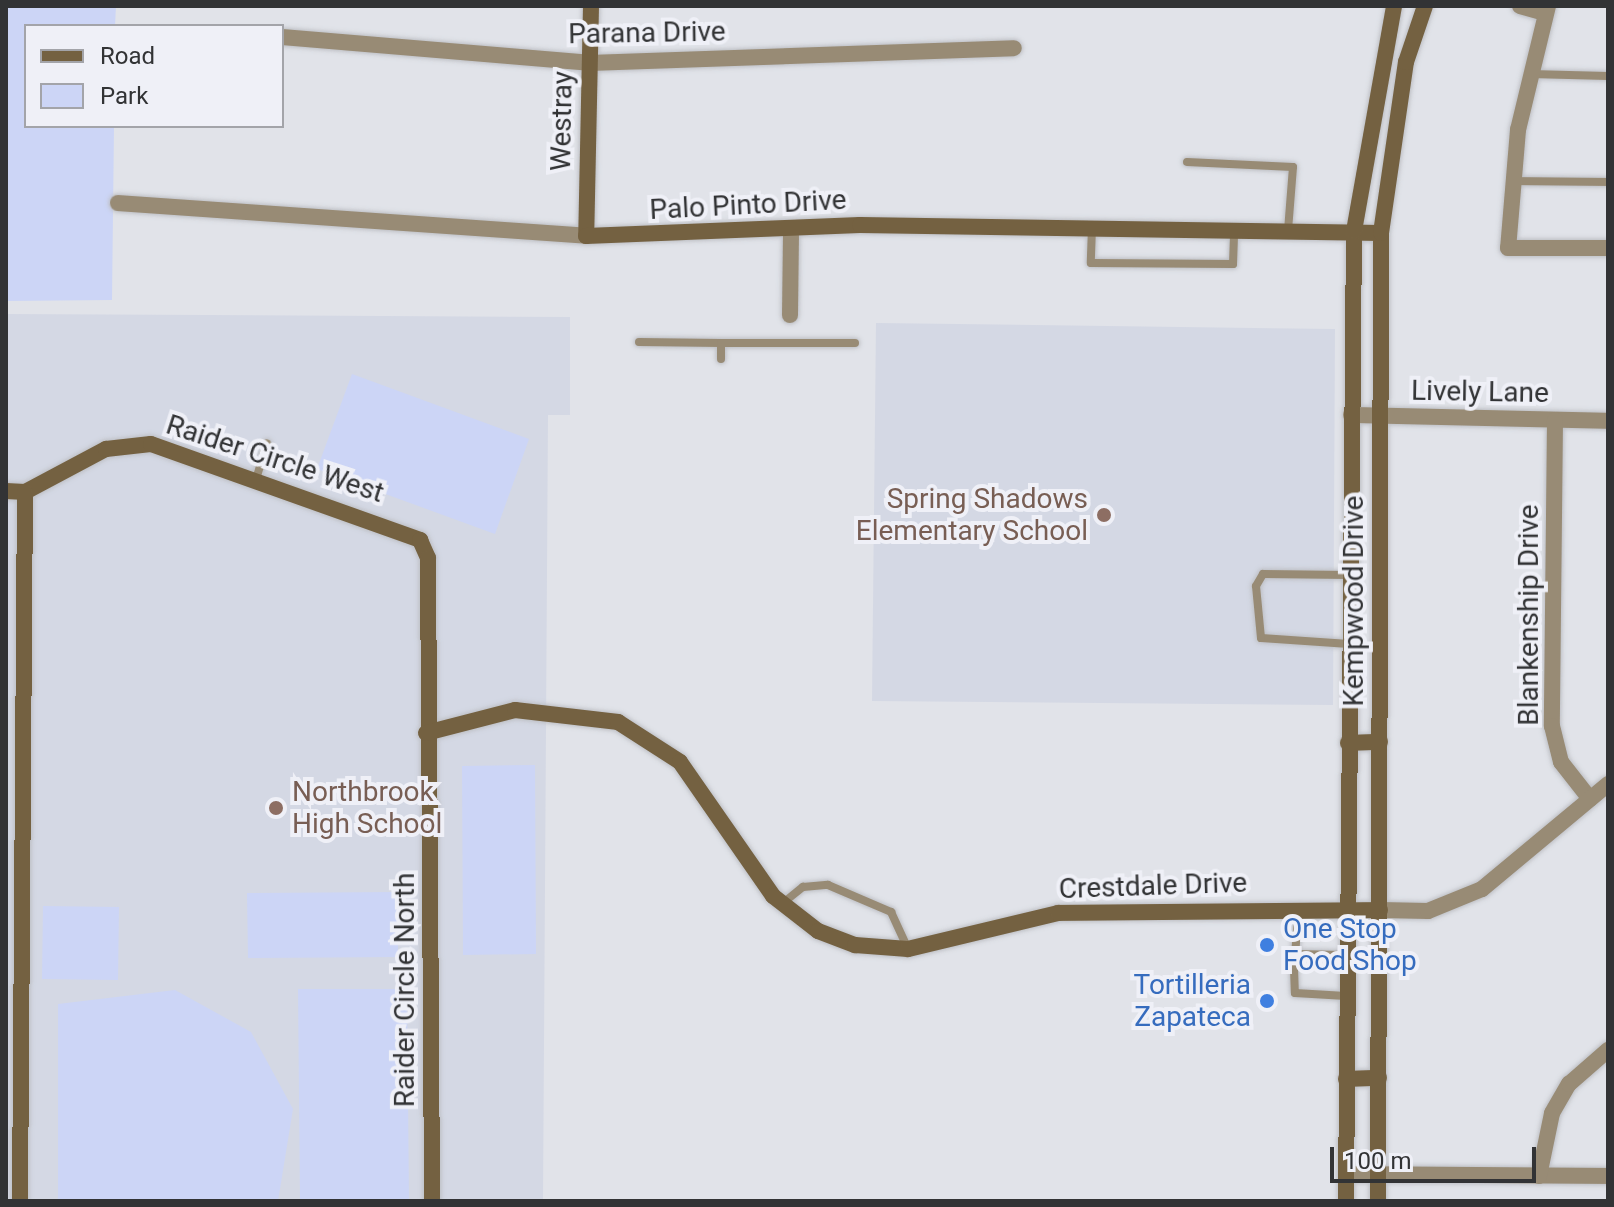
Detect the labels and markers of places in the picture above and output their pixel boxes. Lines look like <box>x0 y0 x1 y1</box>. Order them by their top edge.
place label: Spring Shadows Elementary School <box>856 482 1088 548</box>
marker: Spring Shadows Elementary School <box>1095 506 1113 524</box>
place label: Northbrook High School <box>292 775 442 841</box>
marker: Northbrook High School <box>267 799 285 817</box>
place label: One Stop Food Shop <box>1283 912 1417 978</box>
marker: One Stop Food Shop <box>1258 936 1276 954</box>
place label: Tortilleria Zapateca <box>1134 968 1251 1034</box>
marker: Tortilleria Zapateca <box>1258 992 1276 1010</box>

